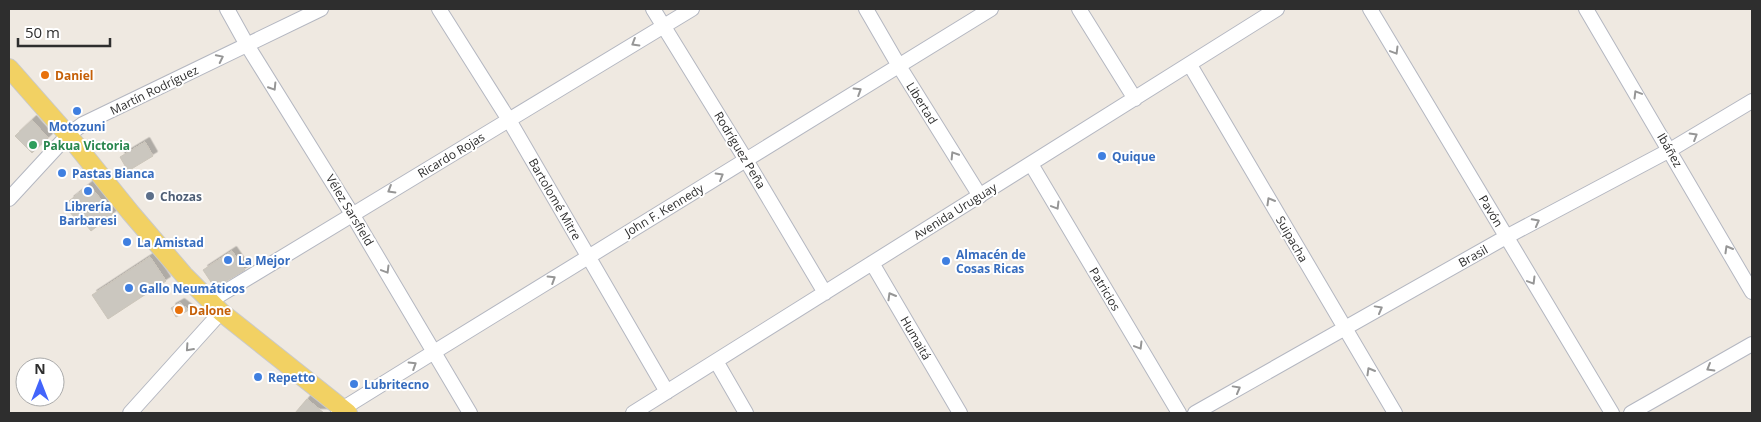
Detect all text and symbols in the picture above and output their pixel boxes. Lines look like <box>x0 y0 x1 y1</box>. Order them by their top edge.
scale bar <box>18 15 110 47</box>
text: 50 m <box>25 22 60 42</box>
one-way arrow <box>632 37 641 46</box>
one-way arrow <box>1389 45 1399 54</box>
one-way arrow <box>215 54 224 64</box>
street label: Martín Rodríguez <box>107 61 201 119</box>
place label: Daniel <box>55 67 93 84</box>
marker: Daniel <box>39 69 51 81</box>
street label: Libertad <box>902 79 942 127</box>
one-way arrow <box>267 81 276 90</box>
one-way arrow <box>853 87 862 97</box>
one-way arrow <box>1633 90 1643 99</box>
marker: Motozuni <box>71 105 83 117</box>
street label: Rodríguez Peña <box>710 108 770 192</box>
place label: Motozuni <box>49 118 105 135</box>
street label: Ricardo Rojas <box>414 128 488 182</box>
street label: Ibáñez <box>1653 130 1687 171</box>
one-way arrow <box>1688 132 1697 142</box>
place label: Pakua Victoria <box>43 137 130 154</box>
marker: Pakua Victoria <box>27 139 39 151</box>
place label: Quique <box>1112 148 1156 165</box>
marker: Quique <box>1096 150 1108 162</box>
one-way arrow <box>951 151 961 160</box>
street label: Bartolomé Mitre <box>525 155 585 243</box>
place label: Pastas Bianca <box>72 165 155 182</box>
marker: Pastas Bianca <box>56 167 68 179</box>
street label: Vélez Sarsfield <box>322 171 378 249</box>
one-way arrow <box>715 173 724 183</box>
street label: Avenida Uruguay <box>910 178 1001 243</box>
street label: John F. Kennedy <box>620 179 708 241</box>
one-way arrow <box>388 184 397 194</box>
marker: Librería Barbaresi <box>82 185 94 197</box>
place label: Chozas <box>160 188 202 205</box>
marker: Chozas <box>144 190 156 202</box>
street label: Pavón <box>1475 192 1507 230</box>
one-way arrow <box>1266 197 1276 206</box>
place label: Librería Barbaresi <box>59 198 117 229</box>
one-way arrow <box>1049 201 1059 210</box>
street label: Suipacha <box>1272 213 1312 265</box>
one-way arrow <box>1530 218 1539 228</box>
place label: La Amistad <box>137 234 204 251</box>
marker: La Amistad <box>121 236 133 248</box>
street label: Brasil <box>1455 241 1491 271</box>
place label: Almacén de Cosas Ricas <box>956 246 1026 277</box>
one-way arrow <box>1724 246 1734 255</box>
place label: La Mejor <box>238 252 291 269</box>
marker: La Mejor <box>222 254 234 266</box>
marker: Almacén de Cosas Ricas <box>940 255 952 267</box>
one-way arrow <box>379 264 389 273</box>
street label: Patricios <box>1085 264 1125 314</box>
one-way arrow <box>1526 275 1536 284</box>
one-way arrow <box>546 276 555 286</box>
place label: Gallo Neumáticos <box>139 280 245 297</box>
marker: Gallo Neumáticos <box>123 282 135 294</box>
one-way arrow <box>888 292 898 301</box>
place label: Dalone <box>189 302 231 319</box>
marker: Dalone <box>173 304 185 316</box>
one-way arrow <box>1373 306 1382 316</box>
street label: Humaitá <box>897 313 935 363</box>
one-way arrow <box>1132 340 1142 349</box>
one-way arrow <box>186 342 195 351</box>
north arrow <box>15 357 65 407</box>
text: N <box>34 359 46 378</box>
one-way arrow <box>408 361 417 371</box>
one-way arrow <box>1706 362 1715 372</box>
one-way arrow <box>1366 368 1376 377</box>
place label: Repetto <box>268 369 316 386</box>
marker: Repetto <box>252 371 264 383</box>
place label: Lubritecno <box>364 376 429 393</box>
marker: Lubritecno <box>348 378 360 390</box>
one-way arrow <box>1232 386 1241 396</box>

